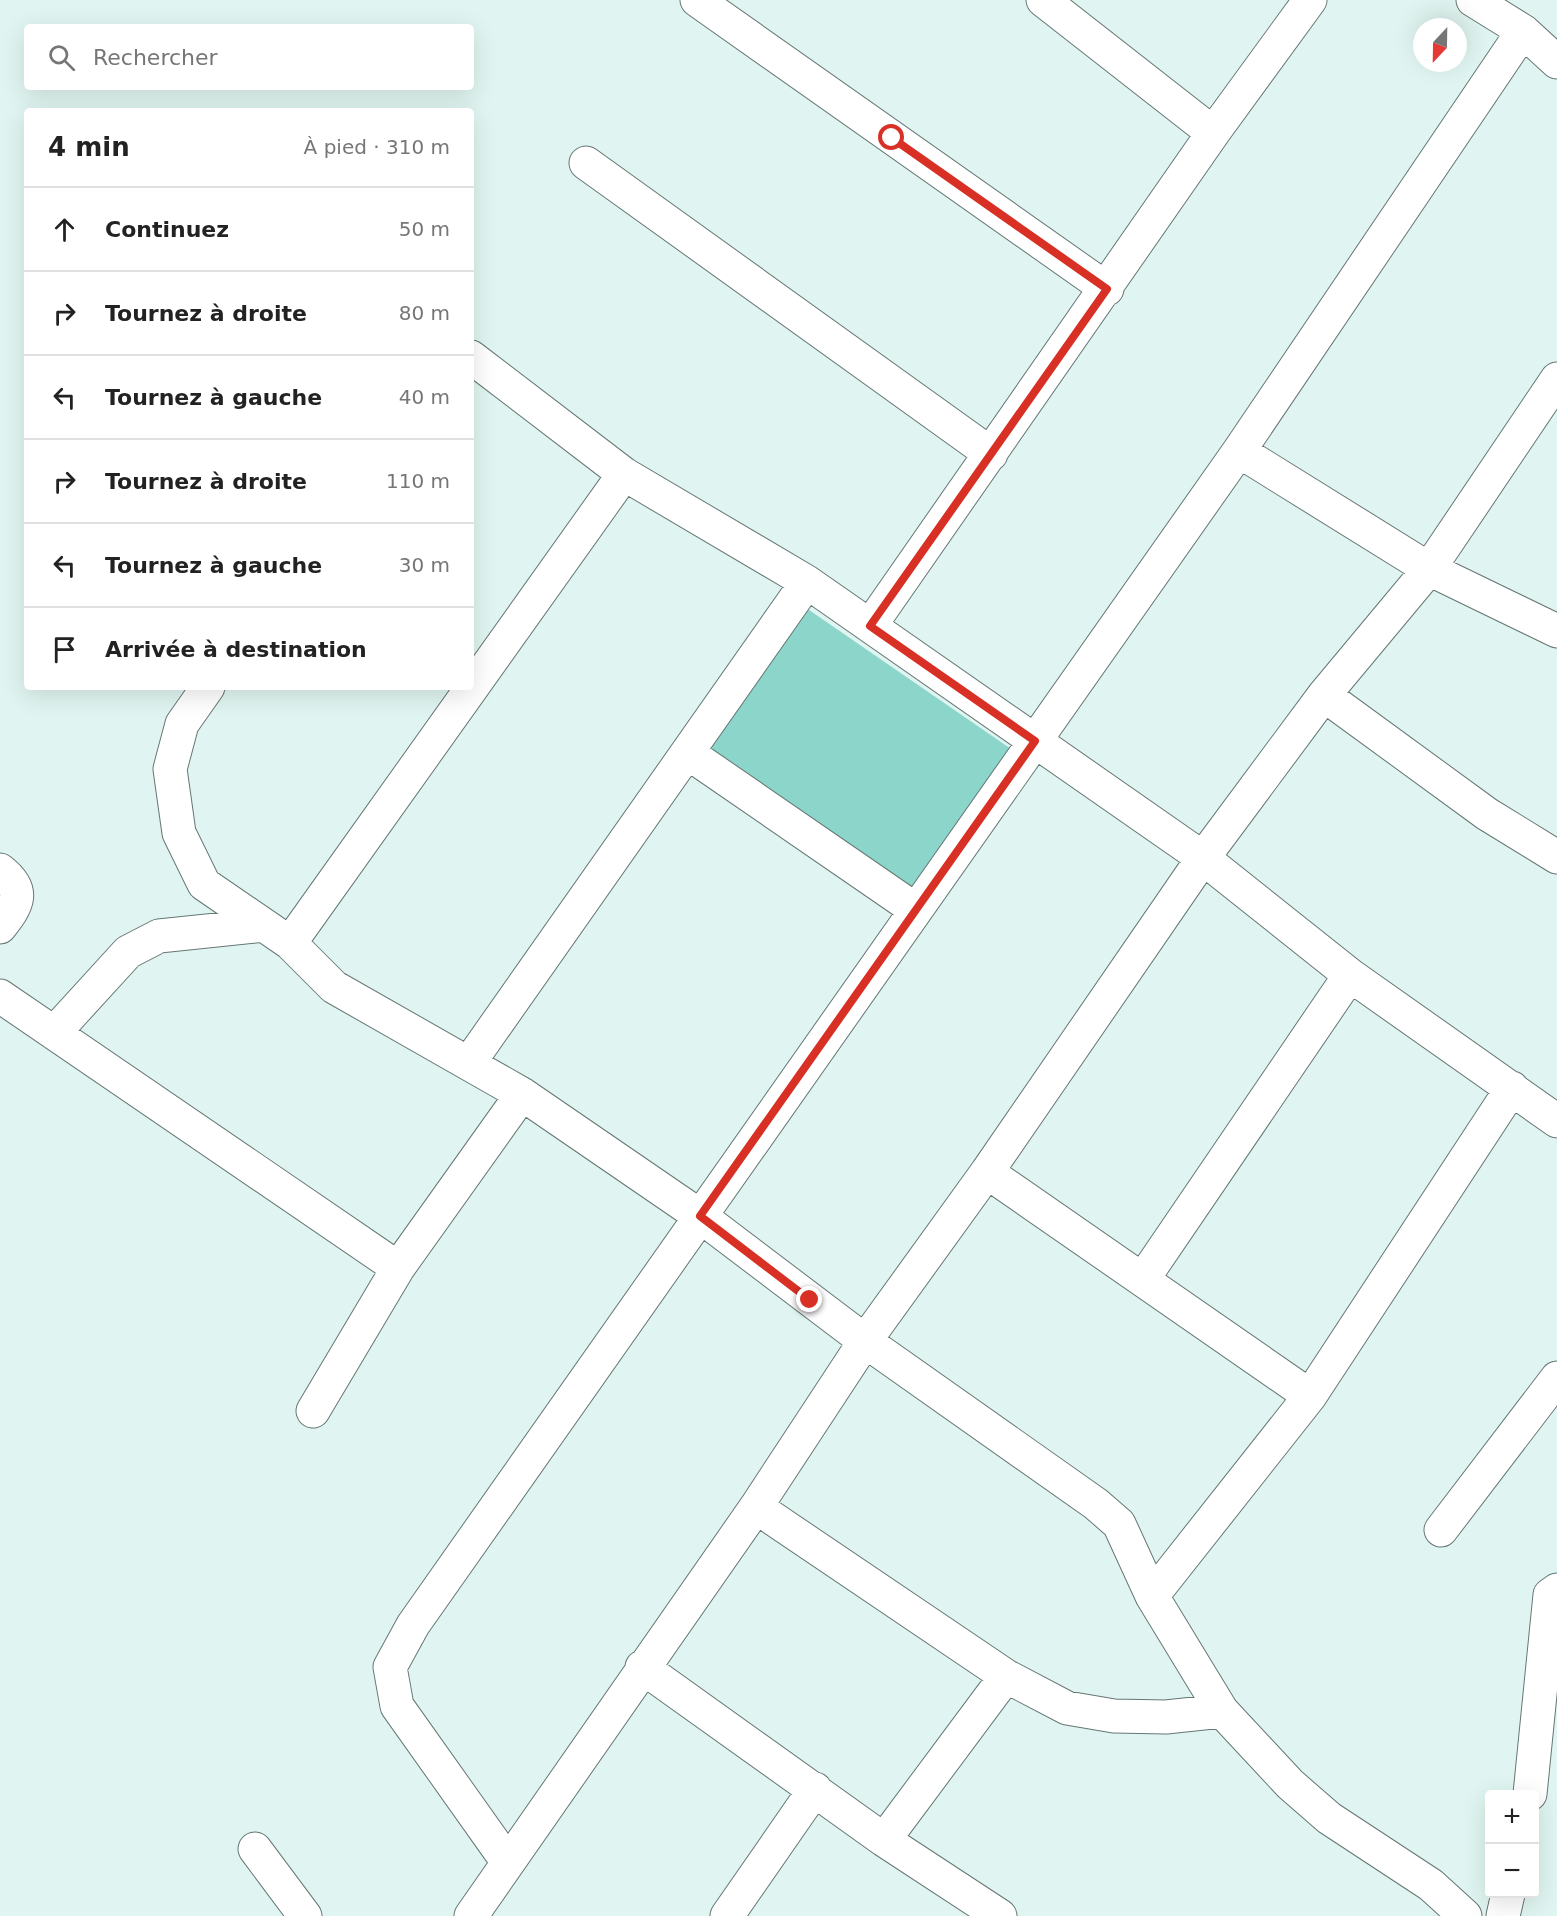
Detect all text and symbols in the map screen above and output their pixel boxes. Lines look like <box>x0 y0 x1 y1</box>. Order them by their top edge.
north arrow <box>1413 18 1467 72</box>
search box <box>24 24 474 90</box>
icon: search <box>45 41 78 74</box>
text: Rechercher <box>93 45 218 70</box>
route start <box>878 124 904 150</box>
text: 4 min <box>48 132 130 162</box>
text: À pied · 310 m <box>304 135 450 159</box>
icon: ahead <box>48 213 81 246</box>
text: Continuez <box>105 217 229 242</box>
text: 50 m <box>399 217 450 241</box>
icon: right <box>48 297 81 330</box>
text: Tournez à droite <box>105 301 307 326</box>
text: 80 m <box>399 301 450 325</box>
icon: left <box>48 381 81 414</box>
text: Tournez à gauche <box>105 385 322 410</box>
text: 40 m <box>399 385 450 409</box>
icon: right <box>48 465 81 498</box>
text: Tournez à droite <box>105 469 307 494</box>
text: 110 m <box>386 469 450 493</box>
icon: left <box>48 549 81 582</box>
text: Tournez à gauche <box>105 553 322 578</box>
text: 30 m <box>399 553 450 577</box>
icon: arrive <box>48 633 81 666</box>
text: Arrivée à destination <box>105 637 367 662</box>
route end <box>796 1286 822 1312</box>
map controls <box>1485 1790 1539 1898</box>
button: + <box>1485 1790 1539 1844</box>
button: − <box>1485 1844 1539 1898</box>

